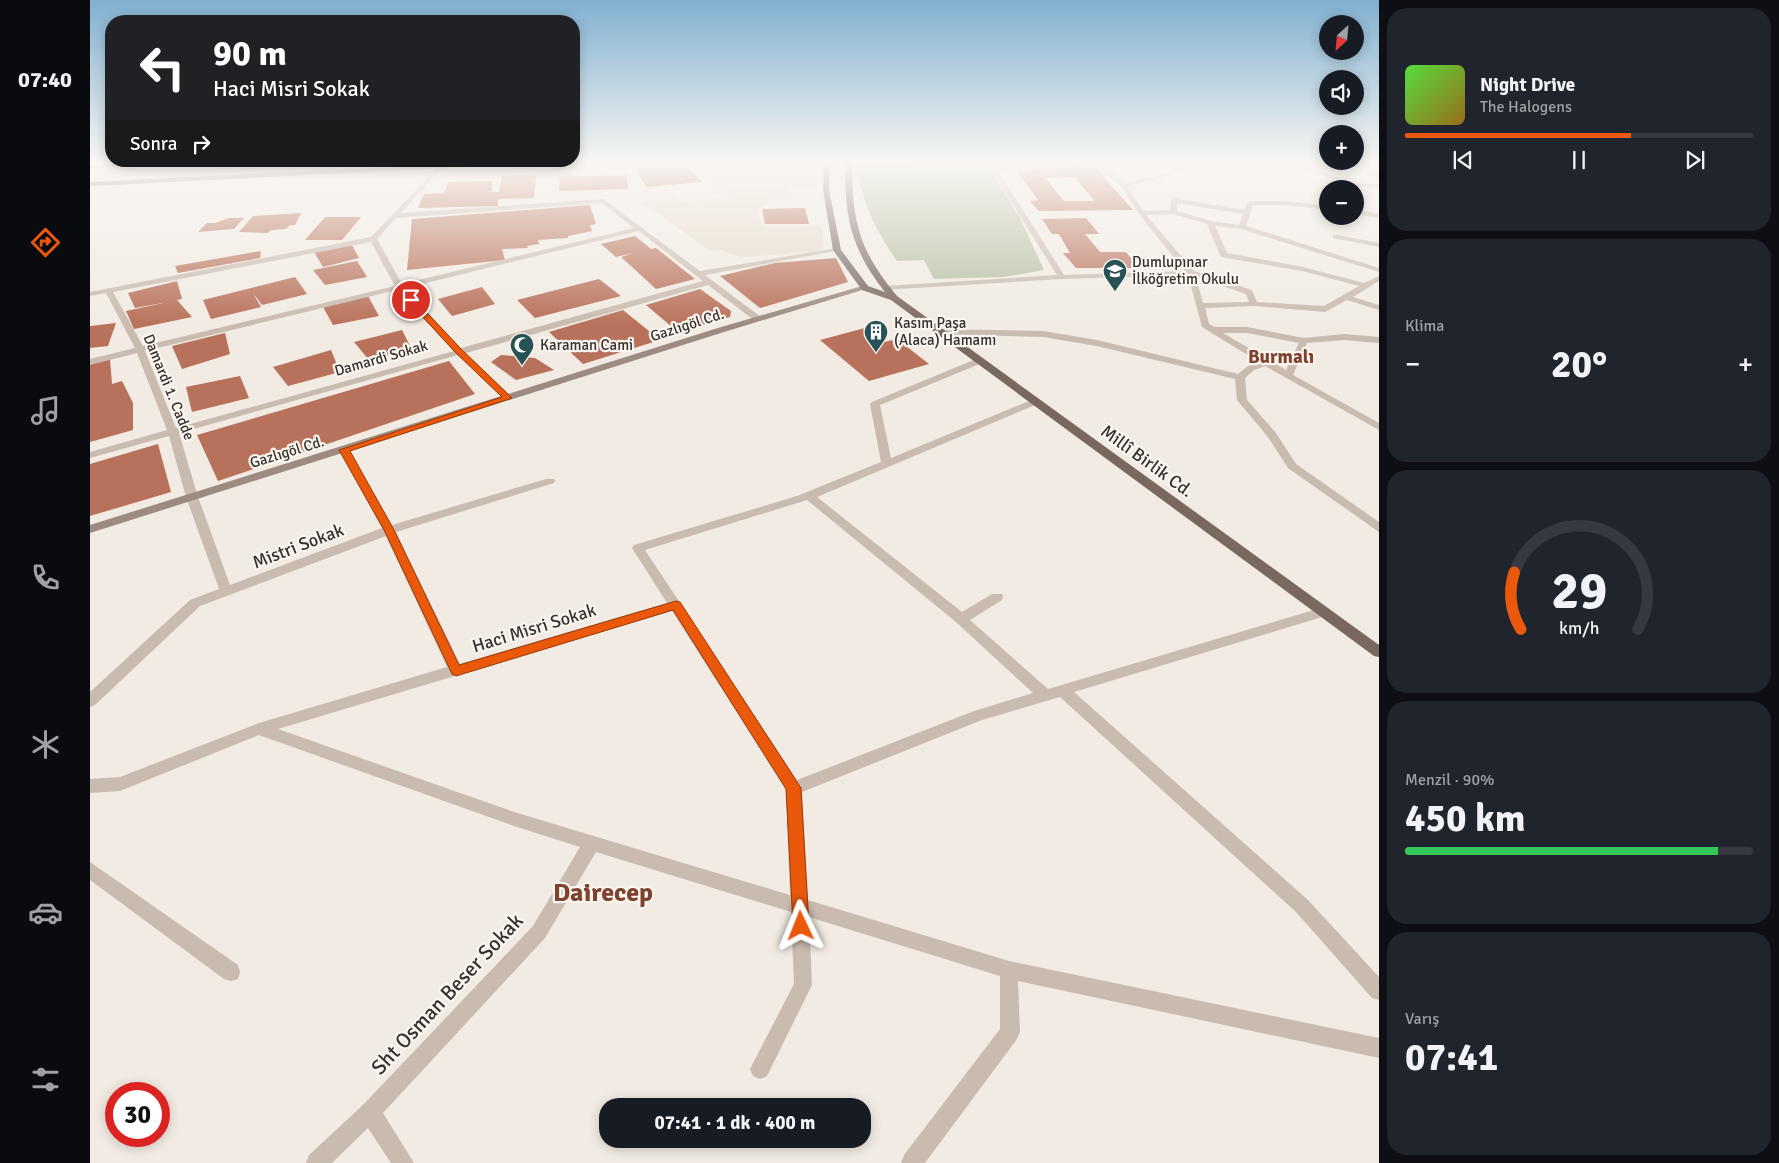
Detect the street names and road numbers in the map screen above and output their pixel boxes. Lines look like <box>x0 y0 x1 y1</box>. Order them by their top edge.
street label: Gazlıgöl Cd. <box>648 305 726 345</box>
street label: Damardi 1. Cadde <box>140 331 198 443</box>
street label: Damardi Sokak <box>332 336 430 380</box>
street label: Millî Birlik Cd. <box>1096 420 1198 502</box>
street label: Gazlıgöl Cd. <box>248 432 326 472</box>
street label: Mistri Sokak <box>249 519 347 573</box>
street label: Haci Misri Sokak <box>469 599 599 657</box>
street label: Sht Osman Beser Sokak <box>366 908 529 1080</box>

